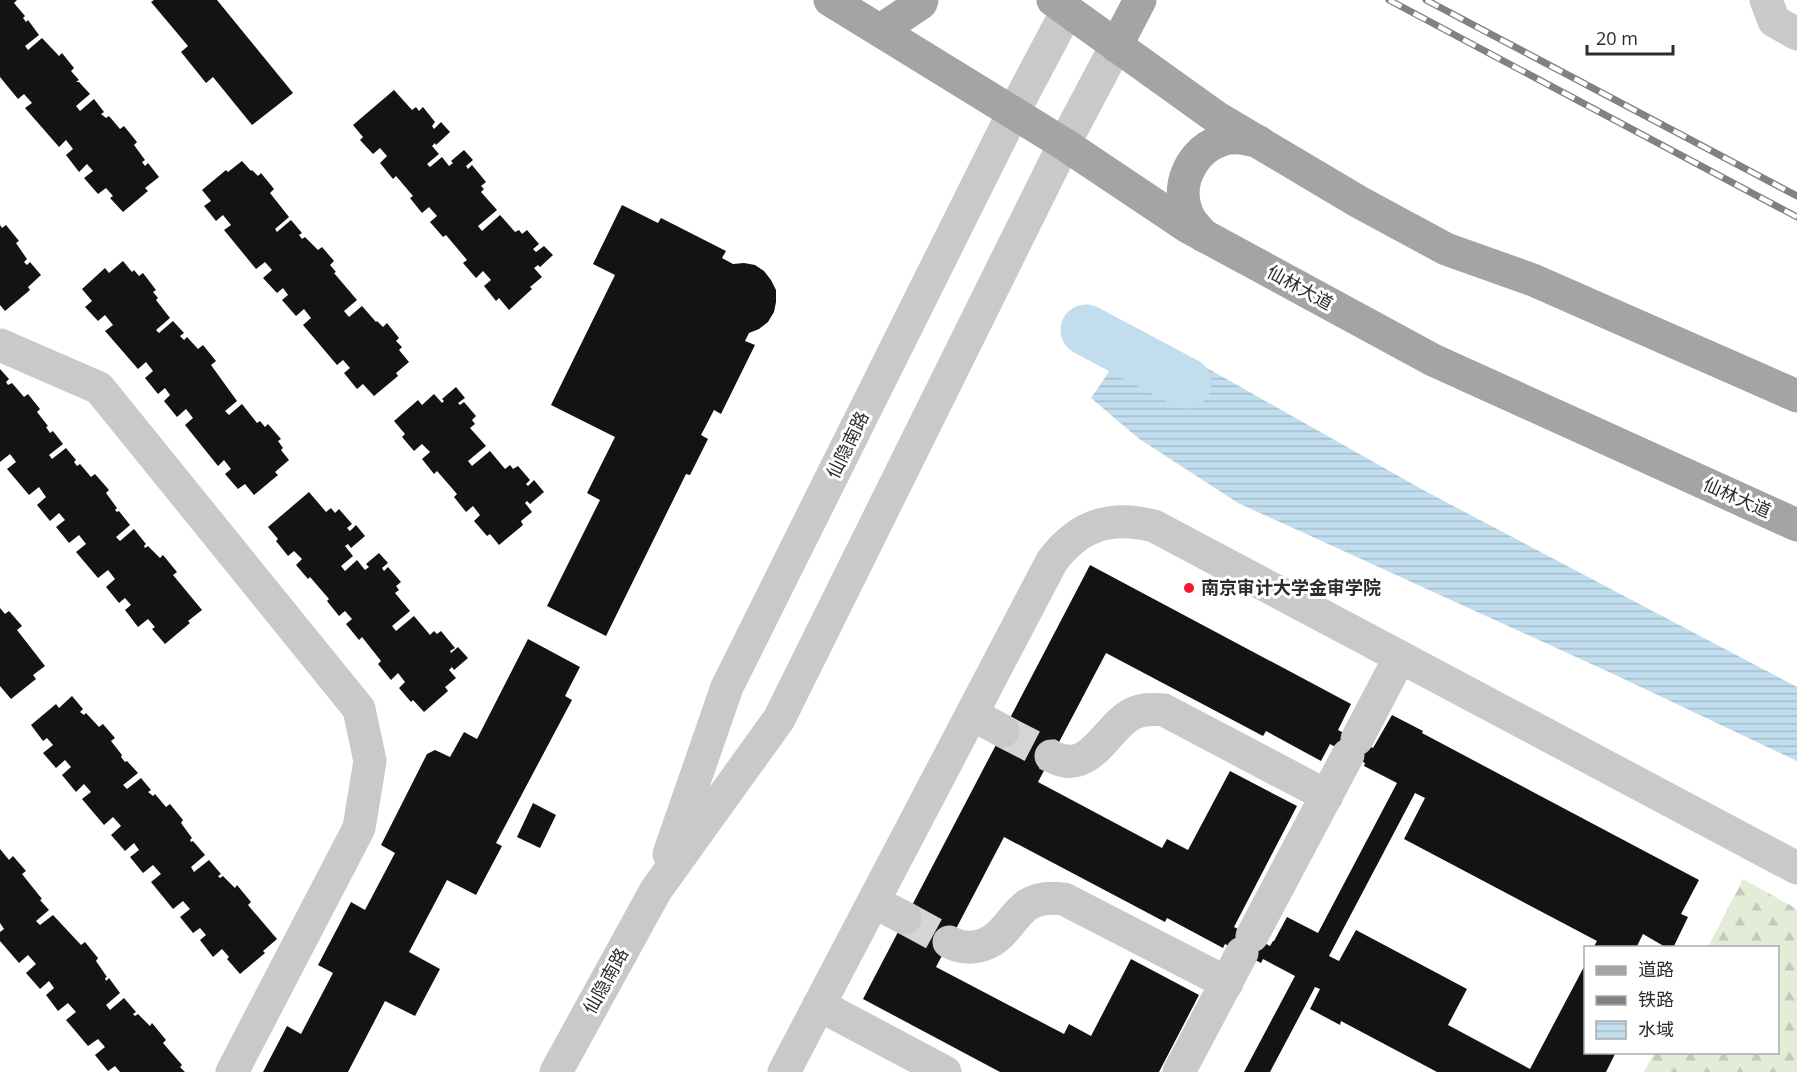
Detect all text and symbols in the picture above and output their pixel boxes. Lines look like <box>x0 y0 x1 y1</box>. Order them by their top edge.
scale bar <box>1587 18 1672 56</box>
text: 20 m <box>1596 26 1638 50</box>
street label: 仙林大道 <box>1263 259 1338 315</box>
street label: 仙隐南路 <box>821 407 874 482</box>
street label: 仙林大道 <box>1700 471 1775 523</box>
place label: 南京审计大学金审学院 <box>1201 575 1381 599</box>
marker: 南京审计大学金审学院 <box>1182 581 1196 595</box>
street label: 仙隐南路 <box>577 943 633 1018</box>
legend <box>1584 946 1779 1054</box>
text: 道路 <box>1638 957 1674 981</box>
text: 铁路 <box>1638 987 1674 1011</box>
text: 水域 <box>1638 1017 1674 1041</box>

